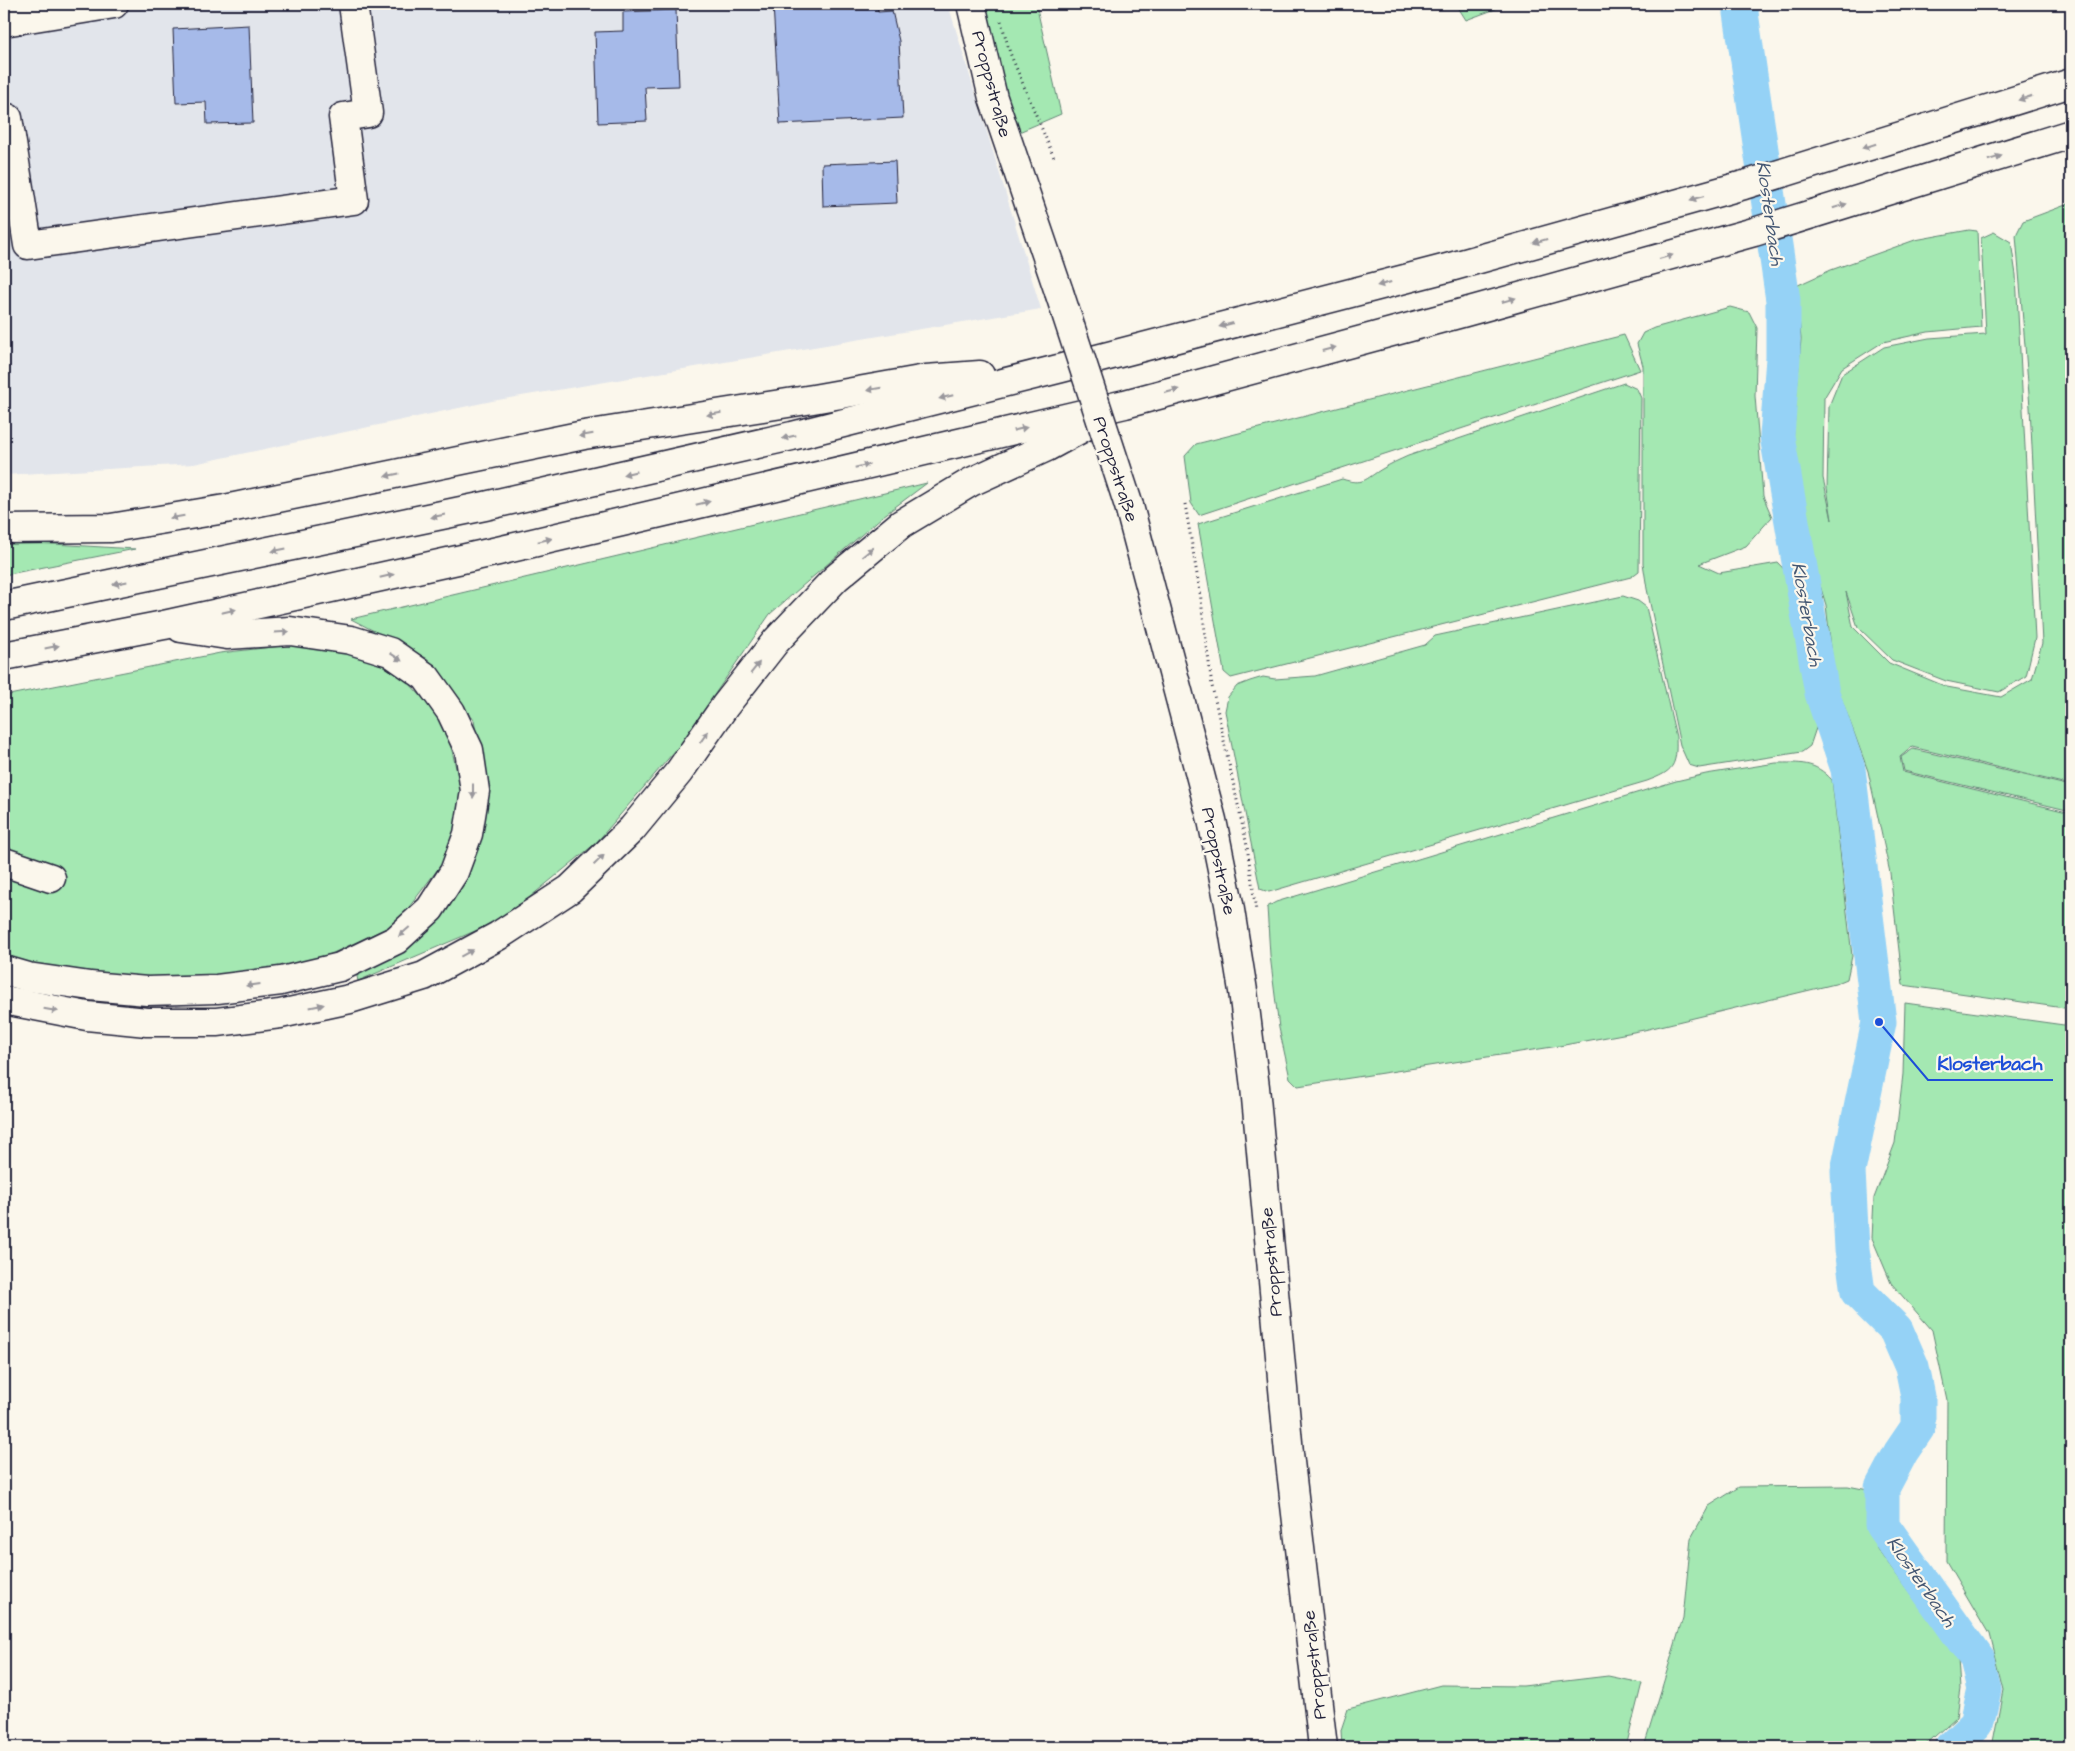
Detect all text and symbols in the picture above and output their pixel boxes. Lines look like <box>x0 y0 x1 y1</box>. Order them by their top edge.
street label: Proppstraße <box>965 28 1018 141</box>
one-way arrow <box>2017 94 2032 102</box>
one-way arrow <box>1862 142 1877 150</box>
one-way arrow <box>1988 153 2003 161</box>
water label: Klosterbach <box>1749 159 1790 269</box>
one-way arrow <box>1689 194 1704 202</box>
one-way arrow <box>1832 201 1847 209</box>
one-way arrow <box>1533 238 1548 246</box>
one-way arrow <box>1659 252 1674 260</box>
one-way arrow <box>1376 280 1391 288</box>
one-way arrow <box>1502 296 1517 304</box>
one-way arrow <box>1219 322 1234 330</box>
one-way arrow <box>1322 345 1337 353</box>
one-way arrow <box>866 385 882 393</box>
one-way arrow <box>1165 387 1180 395</box>
one-way arrow <box>939 393 954 401</box>
one-way arrow <box>705 411 721 419</box>
street label: Proppstraße <box>1087 413 1144 525</box>
one-way arrow <box>1012 425 1027 433</box>
one-way arrow <box>577 431 593 439</box>
one-way arrow <box>781 433 796 441</box>
one-way arrow <box>854 462 869 470</box>
one-way arrow <box>623 469 638 477</box>
one-way arrow <box>384 471 400 479</box>
one-way arrow <box>696 499 711 507</box>
one-way arrow <box>429 513 445 521</box>
one-way arrow <box>169 514 185 522</box>
one-way arrow <box>538 536 553 544</box>
one-way arrow <box>271 546 286 554</box>
one-way arrow <box>861 546 874 557</box>
water label: Klosterbach <box>1784 560 1829 670</box>
one-way arrow <box>380 572 395 580</box>
one-way arrow <box>112 579 127 587</box>
one-way arrow <box>221 607 236 615</box>
one-way arrow <box>274 628 290 636</box>
one-way arrow <box>44 643 59 651</box>
one-way arrow <box>389 652 403 662</box>
one-way arrow <box>749 662 760 675</box>
one-way arrow <box>699 730 709 743</box>
one-way arrow <box>469 783 477 799</box>
street label: Proppstraße <box>1195 805 1242 918</box>
one-way arrow <box>593 855 605 867</box>
one-way arrow <box>399 926 411 938</box>
one-way arrow <box>459 949 474 957</box>
one-way arrow <box>245 981 261 989</box>
one-way arrow <box>309 1002 324 1010</box>
one-way arrow <box>44 1006 60 1014</box>
callout: Klosterbach <box>1928 1046 2053 1080</box>
text: Klosterbach <box>1938 1051 2043 1078</box>
street label: Proppstraße <box>1254 1206 1289 1318</box>
water label: Klosterbach <box>1880 1531 1963 1634</box>
street label: Proppstraße <box>1296 1609 1333 1721</box>

